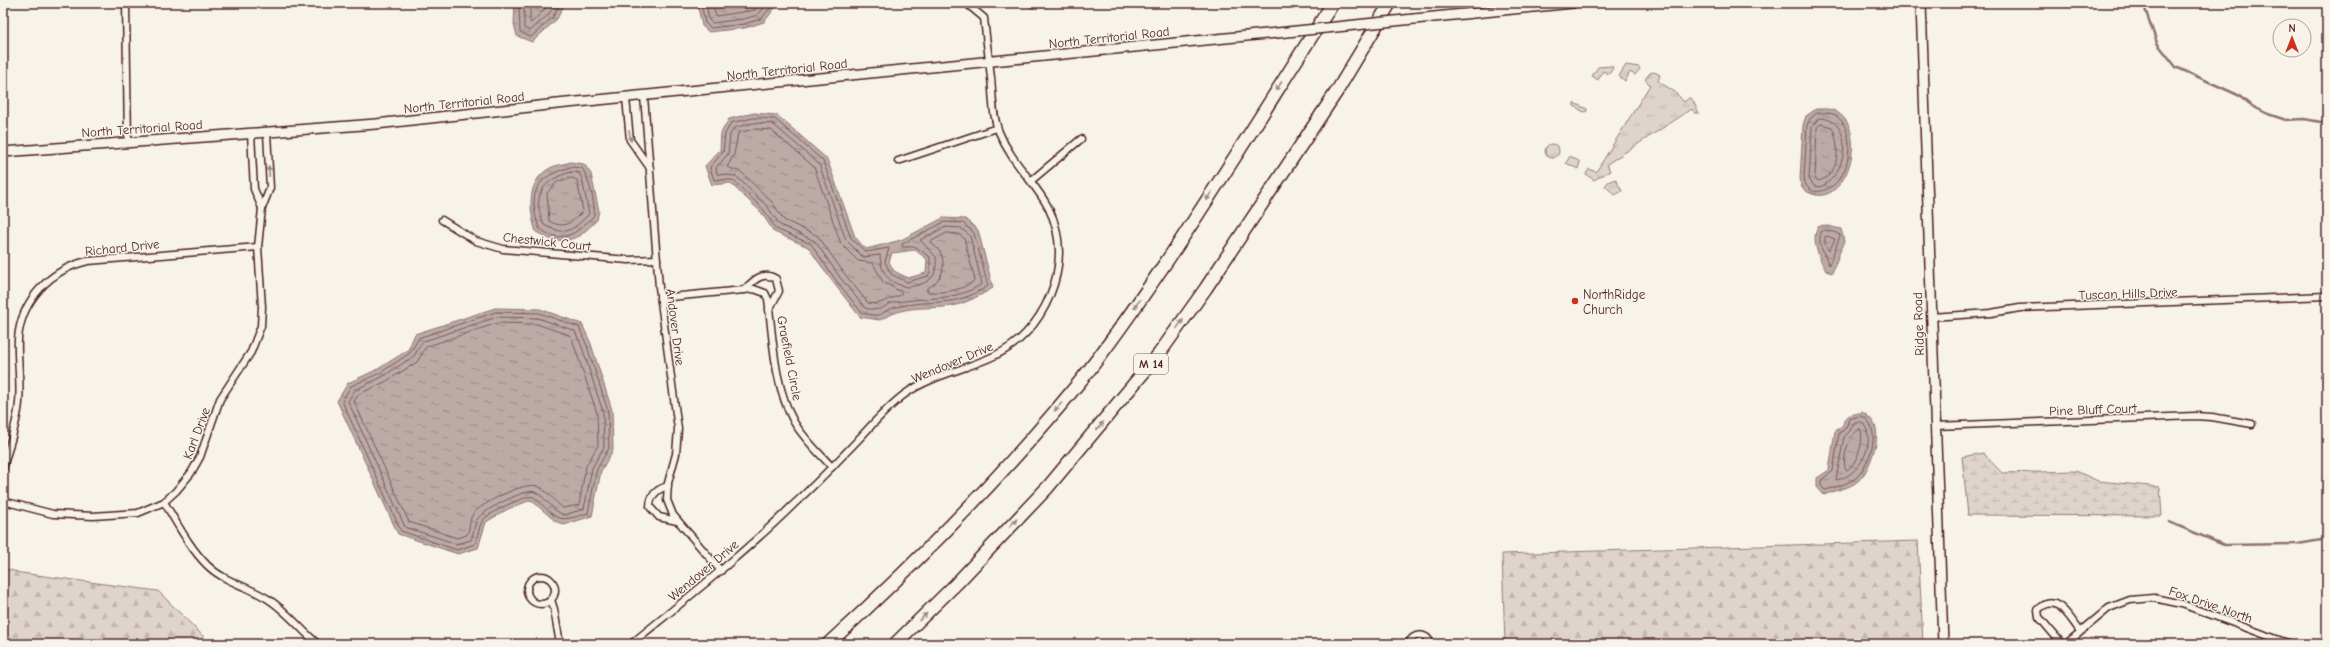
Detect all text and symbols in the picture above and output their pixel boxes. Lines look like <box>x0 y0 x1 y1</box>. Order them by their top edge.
north arrow <box>2272 18 2312 58</box>
text: N <box>2288 22 2296 35</box>
street label: North Territorial Road <box>1048 24 1170 51</box>
street label: North Territorial Road <box>726 56 848 83</box>
one-way arrow <box>1275 81 1283 91</box>
street label: North Territorial Road <box>403 89 525 116</box>
street label: North Territorial Road <box>81 117 203 140</box>
one-way arrow <box>627 130 633 142</box>
one-way arrow <box>266 165 273 177</box>
one-way arrow <box>1206 190 1213 202</box>
street label: Chestwick Court <box>502 229 593 254</box>
street label: Richard Drive <box>84 236 160 259</box>
street label: Tuscan Hills Drive <box>2078 284 2178 303</box>
place label: NorthRidge Church <box>1583 287 1646 317</box>
street label: Andover Drive <box>663 288 688 367</box>
street label: Ridge Road <box>1910 292 1927 356</box>
marker: NorthRidge Church <box>1570 296 1580 306</box>
one-way arrow <box>1133 299 1141 309</box>
street label: Graefield Circle <box>774 314 805 402</box>
one-way arrow <box>1176 319 1184 330</box>
street label: Wendover Drive <box>909 338 996 386</box>
road number: M 14 <box>1134 354 1168 374</box>
street label: Pine Bluff Court <box>2049 400 2138 419</box>
one-way arrow <box>1053 402 1062 412</box>
street label: Karl Drive <box>180 405 213 461</box>
one-way arrow <box>1095 421 1104 431</box>
one-way arrow <box>1009 518 1018 528</box>
street label: Wendover Drive <box>665 536 742 604</box>
street label: Fox Drive North <box>2167 583 2255 626</box>
one-way arrow <box>918 612 928 622</box>

